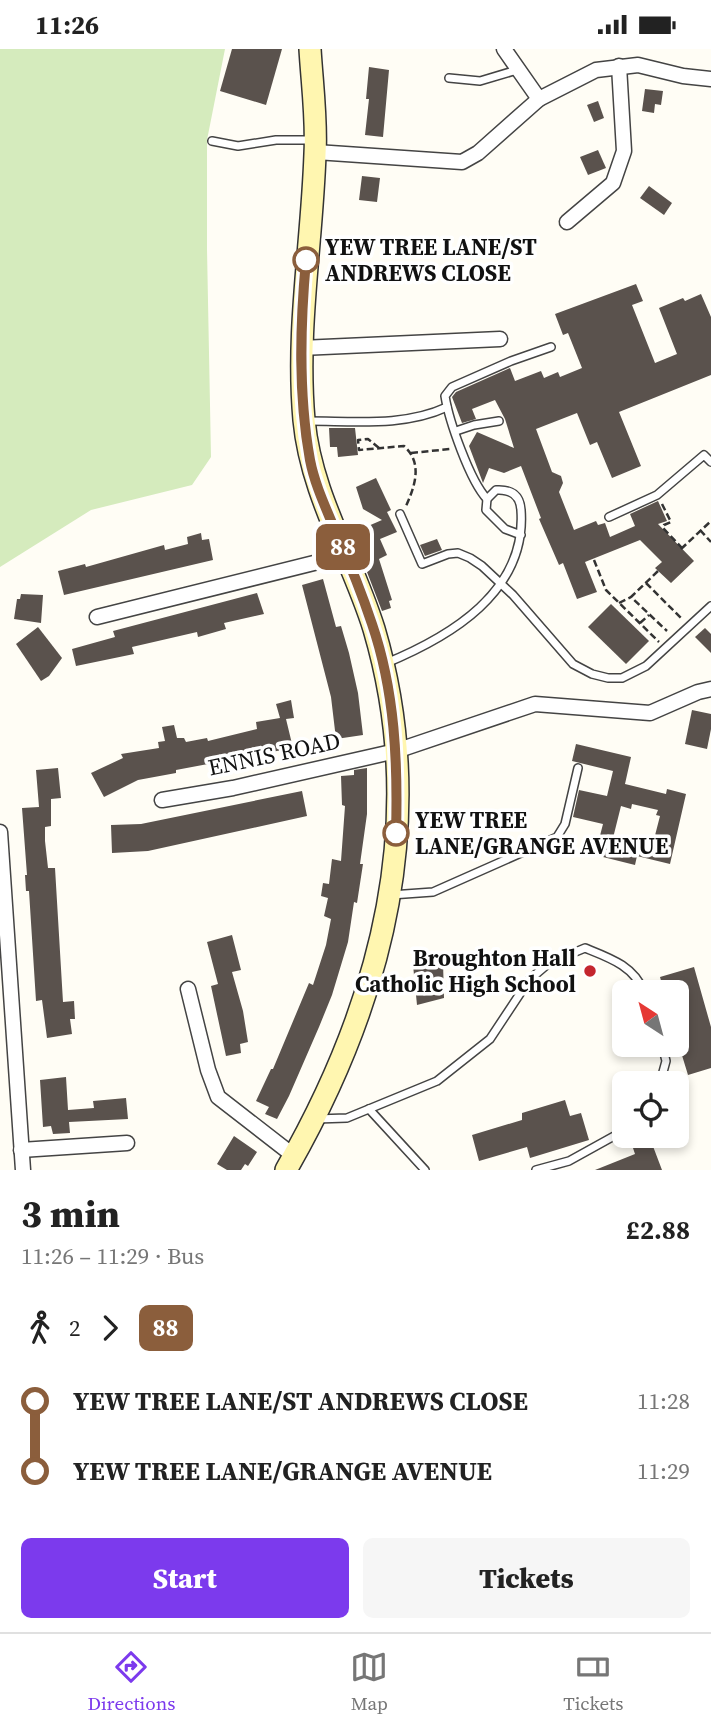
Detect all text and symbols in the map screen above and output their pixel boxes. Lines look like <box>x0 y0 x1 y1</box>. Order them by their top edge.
text: 11:26 <box>35 7 99 43</box>
place label: YEW TREE LANE/ST ANDREWS CLOSE <box>325 231 537 289</box>
marker: YEW TREE LANE/ST ANDREWS CLOSE <box>293 247 319 273</box>
line badge: 88 <box>312 524 374 570</box>
text: 88 <box>330 530 356 563</box>
street label: ENNIS ROAD <box>205 724 343 784</box>
place label: YEW TREE LANE/GRANGE AVENUE <box>415 804 669 862</box>
marker: YEW TREE LANE/GRANGE AVENUE <box>383 820 409 846</box>
place label: Broughton Hall Catholic High School <box>355 942 576 1000</box>
marker: Broughton Hall Catholic High School <box>582 963 598 979</box>
north arrow <box>612 980 690 1057</box>
map controls <box>612 980 689 1148</box>
button: locate <box>612 1071 689 1148</box>
text: 3 min <box>21 1188 120 1240</box>
text: £2.88 <box>626 1212 690 1248</box>
text: 11:26 – 11:29 · Bus <box>21 1240 204 1272</box>
icon: walk <box>21 1309 59 1347</box>
icon: forward <box>91 1309 129 1347</box>
text: 88 <box>153 1311 179 1344</box>
text: 2 <box>69 1312 81 1344</box>
text: YEW TREE LANE/ST ANDREWS CLOSE <box>73 1383 528 1419</box>
text: 11:28 <box>637 1385 690 1417</box>
text: YEW TREE LANE/GRANGE AVENUE <box>73 1453 492 1489</box>
text: 11:29 <box>637 1455 690 1487</box>
button: Start <box>21 1538 349 1618</box>
button: Tickets <box>363 1538 690 1618</box>
tab: Directions <box>87 1648 175 1716</box>
tab: Map <box>350 1648 388 1716</box>
tab: Tickets <box>563 1648 624 1716</box>

